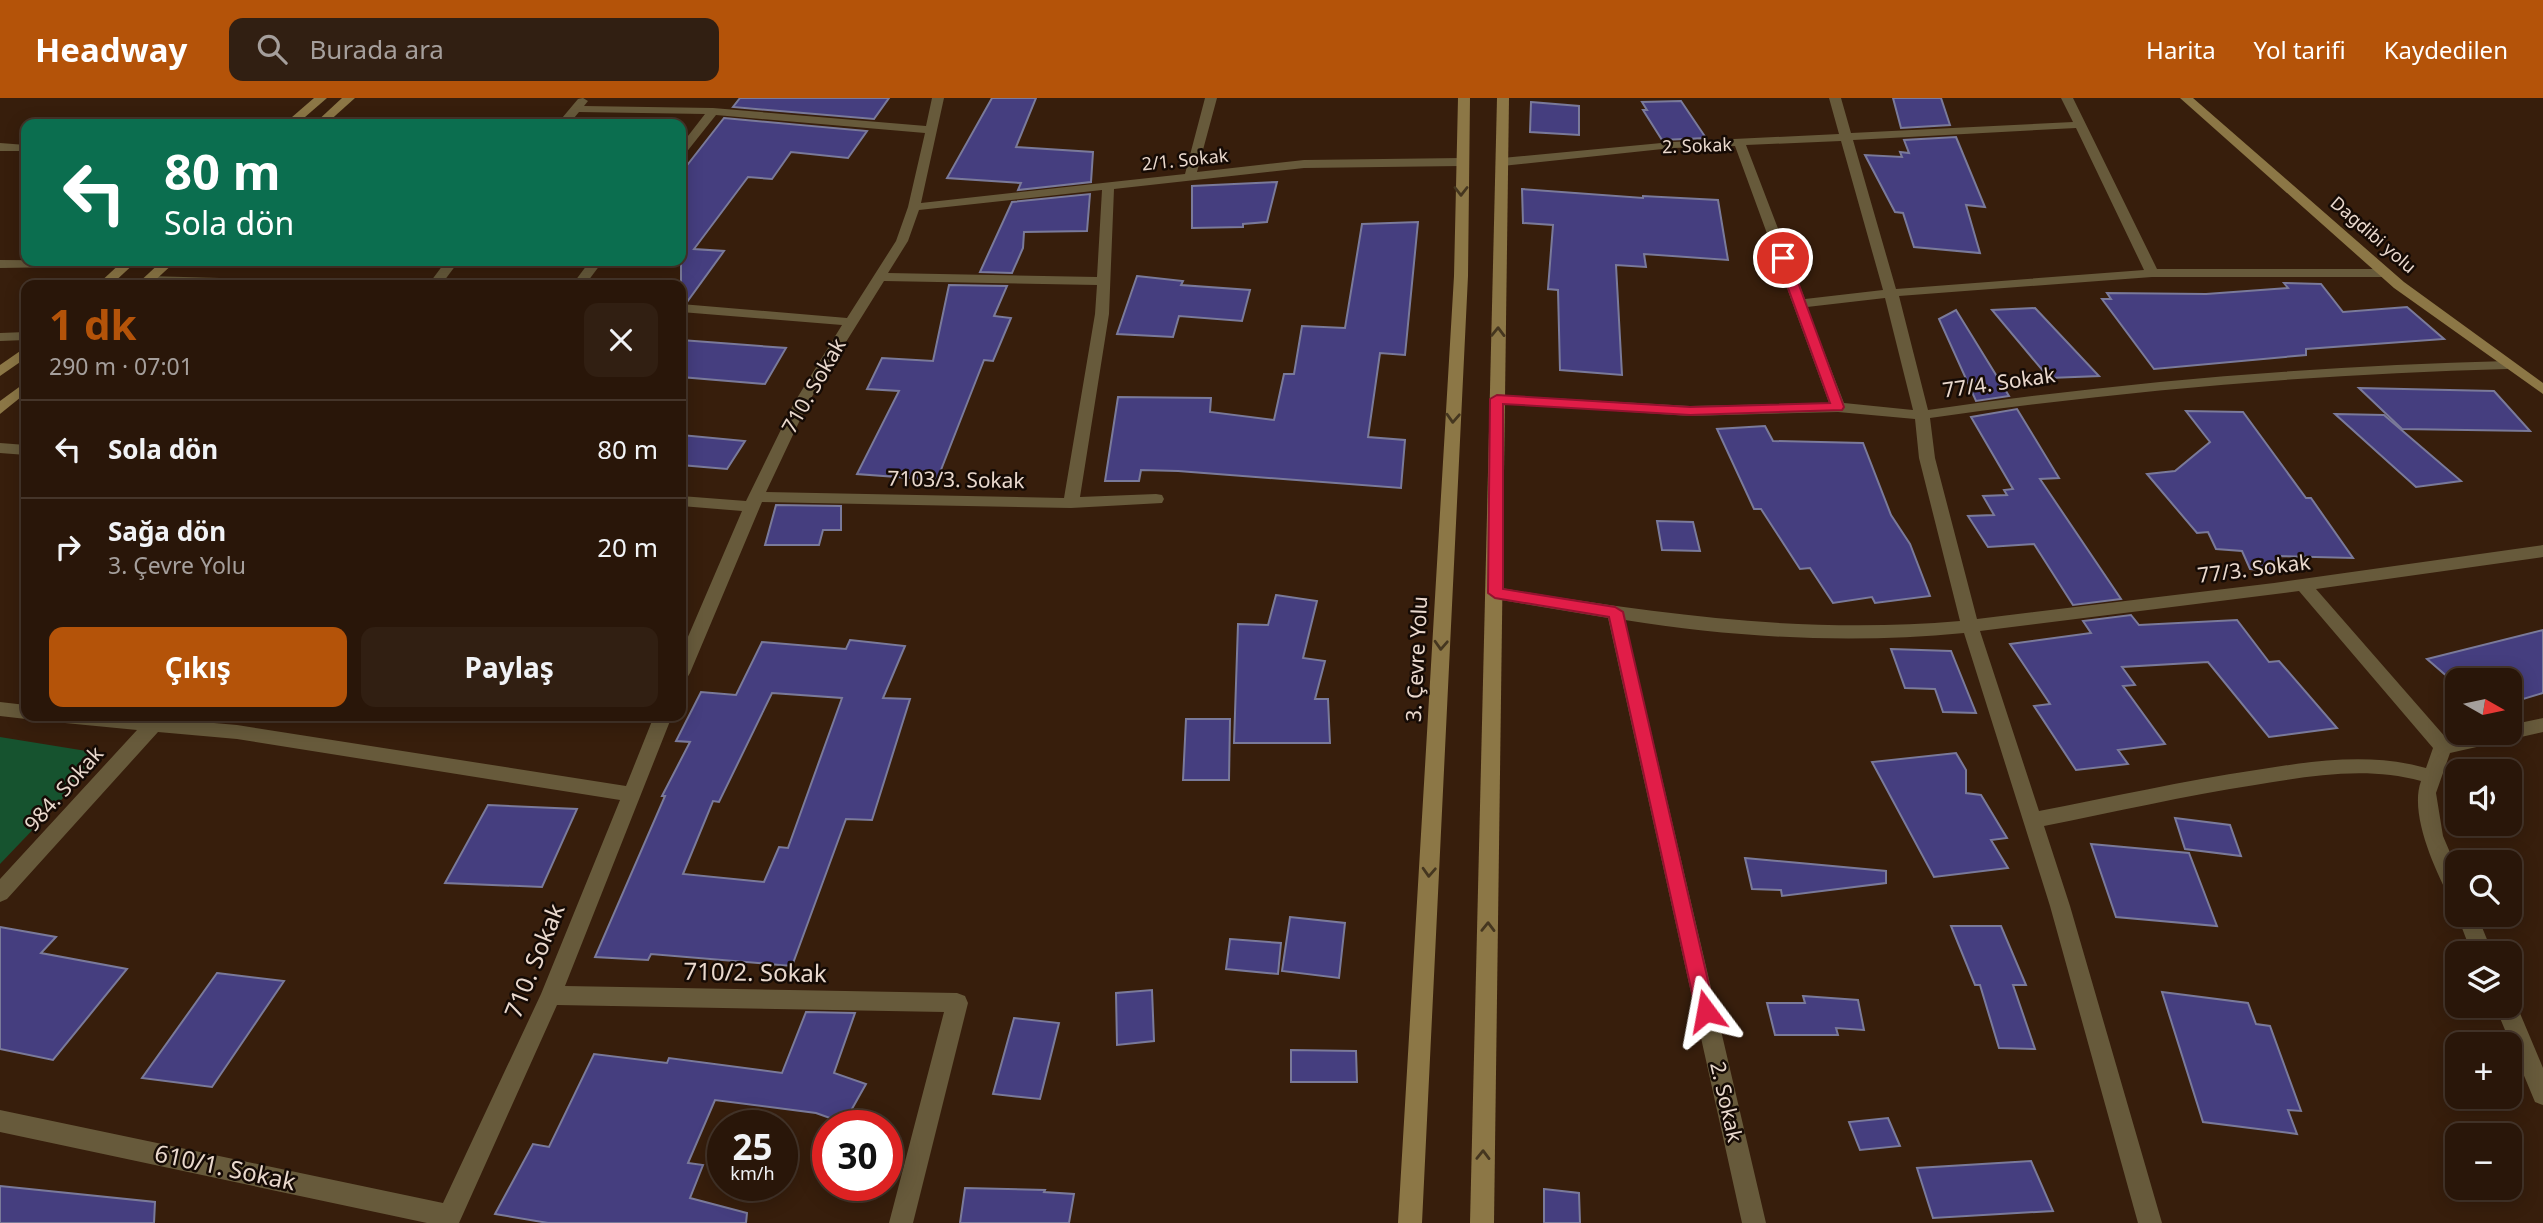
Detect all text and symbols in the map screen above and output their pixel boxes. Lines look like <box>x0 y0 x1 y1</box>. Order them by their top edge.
search box <box>229 18 719 81</box>
text: Headway <box>35 27 187 72</box>
icon: search <box>253 30 291 68</box>
text: Burada ara <box>309 31 444 67</box>
text: Harita <box>2146 33 2216 66</box>
text: Yol tarifi <box>2254 33 2346 66</box>
text: Kaydedilen <box>2384 33 2508 66</box>
street label: 2. Sokak <box>1662 132 1733 158</box>
text: 80 m <box>164 138 281 204</box>
street label: 2/1. Sokak <box>1140 142 1230 175</box>
icon: left <box>49 147 140 238</box>
one-way arrow <box>1453 186 1469 196</box>
street label: Dagdibi yolu <box>2326 190 2422 278</box>
text: Sola dön <box>164 201 294 244</box>
pin <box>1753 228 1813 288</box>
icon: arrive <box>1764 239 1802 277</box>
text: 1 dk <box>49 295 137 352</box>
button: close <box>584 303 658 377</box>
one-way arrow <box>1491 327 1506 338</box>
street label: 710. Sokak <box>775 332 852 438</box>
text: 290 m · 07:01 <box>49 350 193 382</box>
street label: 77/4. Sokak <box>1941 360 2058 404</box>
one-way arrow <box>1446 413 1461 424</box>
icon: left <box>49 430 87 468</box>
text: Sola dön <box>108 431 218 467</box>
text: 80 m <box>597 431 658 467</box>
street label: 7103/3. Sokak <box>887 464 1026 494</box>
text: Sağa dön <box>108 513 226 549</box>
icon: right <box>49 528 87 566</box>
text: 20 m <box>597 529 658 565</box>
street label: 77/3. Sokak <box>2196 547 2313 589</box>
text: 3. Çevre Yolu <box>108 549 246 581</box>
street label: 3. Çevre Yolu <box>1399 595 1433 723</box>
button: Çıkış <box>49 627 347 707</box>
button: Paylaş <box>361 627 658 707</box>
one-way arrow <box>1434 640 1449 651</box>
north arrow <box>2445 668 2522 746</box>
map controls <box>2445 668 2522 1200</box>
street label: 984. Sokak <box>18 739 110 837</box>
button: sound <box>2445 759 2522 836</box>
button: search <box>2445 850 2522 927</box>
one-way arrow <box>1421 867 1436 878</box>
street label: 710. Sokak <box>496 898 572 1023</box>
one-way arrow <box>1480 922 1496 932</box>
button: layers <box>2445 941 2522 1018</box>
street label: 710/2. Sokak <box>683 954 827 989</box>
position arrow <box>1669 974 1743 1048</box>
button: + <box>2445 1032 2522 1109</box>
street label: 2. Sokak <box>1704 1059 1750 1145</box>
speed limit sign: 30 <box>812 1110 903 1201</box>
text: 25 <box>732 1123 773 1170</box>
button: − <box>2445 1123 2522 1200</box>
street label: 610/1. Sokak <box>152 1135 299 1198</box>
one-way arrow <box>1475 1149 1491 1160</box>
text: km/h <box>730 1161 775 1185</box>

